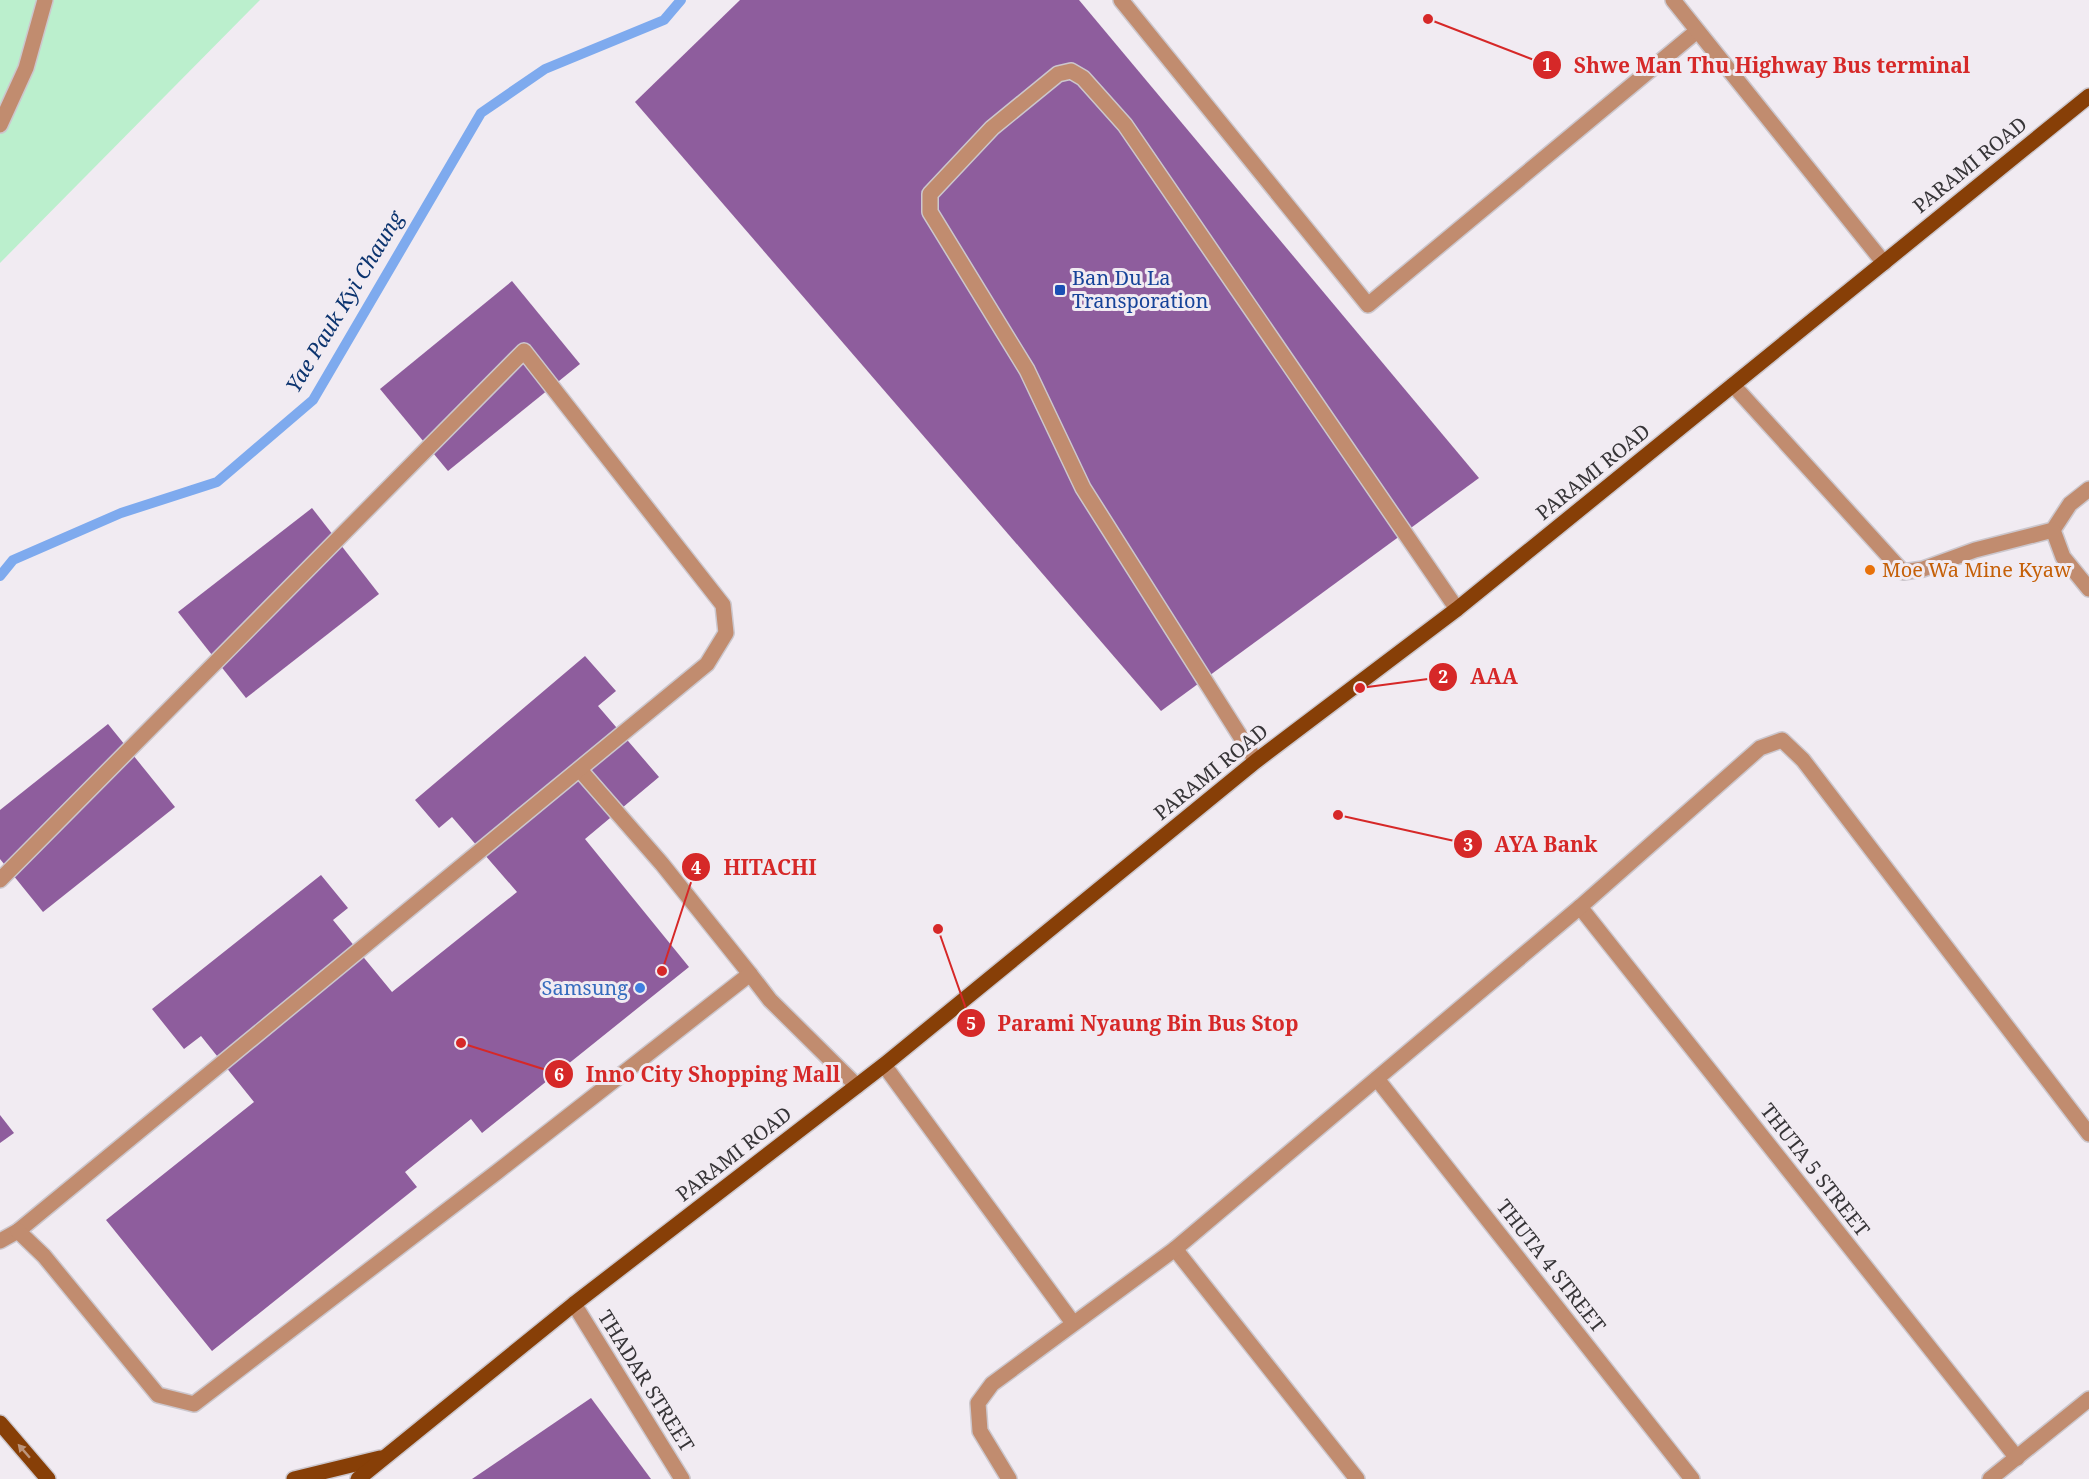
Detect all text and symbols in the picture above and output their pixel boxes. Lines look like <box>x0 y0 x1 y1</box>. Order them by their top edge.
callout: Shwe Man Thu Highway Bus terminal <box>1532 46 1982 85</box>
text: Shwe Man Thu Highway Bus terminal <box>1574 51 1971 79</box>
text: 1 <box>1542 52 1552 76</box>
street label: PARAMI ROAD <box>1907 110 2032 219</box>
water label: Yae Pauk Kyi Chaung <box>279 205 410 397</box>
place label: Ban Du La Transporation <box>1072 264 1209 314</box>
marker: Ban Du La Transporation <box>1053 283 1067 297</box>
street label: PARAMI ROAD <box>1530 417 1655 526</box>
place label: Moe Wa Mine Kyaw <box>1882 556 2072 583</box>
marker: Moe Wa Mine Kyaw <box>1863 563 1877 577</box>
callout: AAA <box>1428 657 1530 696</box>
text: AAA <box>1470 662 1518 690</box>
text: 2 <box>1438 664 1448 688</box>
street label: PARAMI ROAD <box>1148 717 1273 826</box>
callout: AYA Bank <box>1453 825 1609 864</box>
text: AYA Bank <box>1495 830 1598 858</box>
text: 3 <box>1463 832 1473 856</box>
callout: HITACHI <box>681 848 829 887</box>
text: HITACHI <box>723 853 817 881</box>
text: 4 <box>691 855 701 879</box>
place label: Samsung <box>542 974 628 1001</box>
marker: Samsung <box>633 981 647 995</box>
callout: Parami Nyaung Bin Bus Stop <box>956 1004 1311 1043</box>
text: Parami Nyaung Bin Bus Stop <box>997 1009 1299 1037</box>
text: 5 <box>966 1011 976 1035</box>
callout: Inno City Shopping Mall <box>544 1055 852 1094</box>
text: Inno City Shopping Mall <box>586 1060 841 1088</box>
text: 6 <box>554 1062 564 1086</box>
street label: THUTA 5 STREET <box>1755 1097 1876 1242</box>
street label: PARAMI ROAD <box>670 1100 797 1207</box>
street label: THUTA 4 STREET <box>1491 1193 1612 1338</box>
street label: THADAR STREET <box>592 1305 701 1457</box>
one-way arrow <box>18 1444 31 1459</box>

